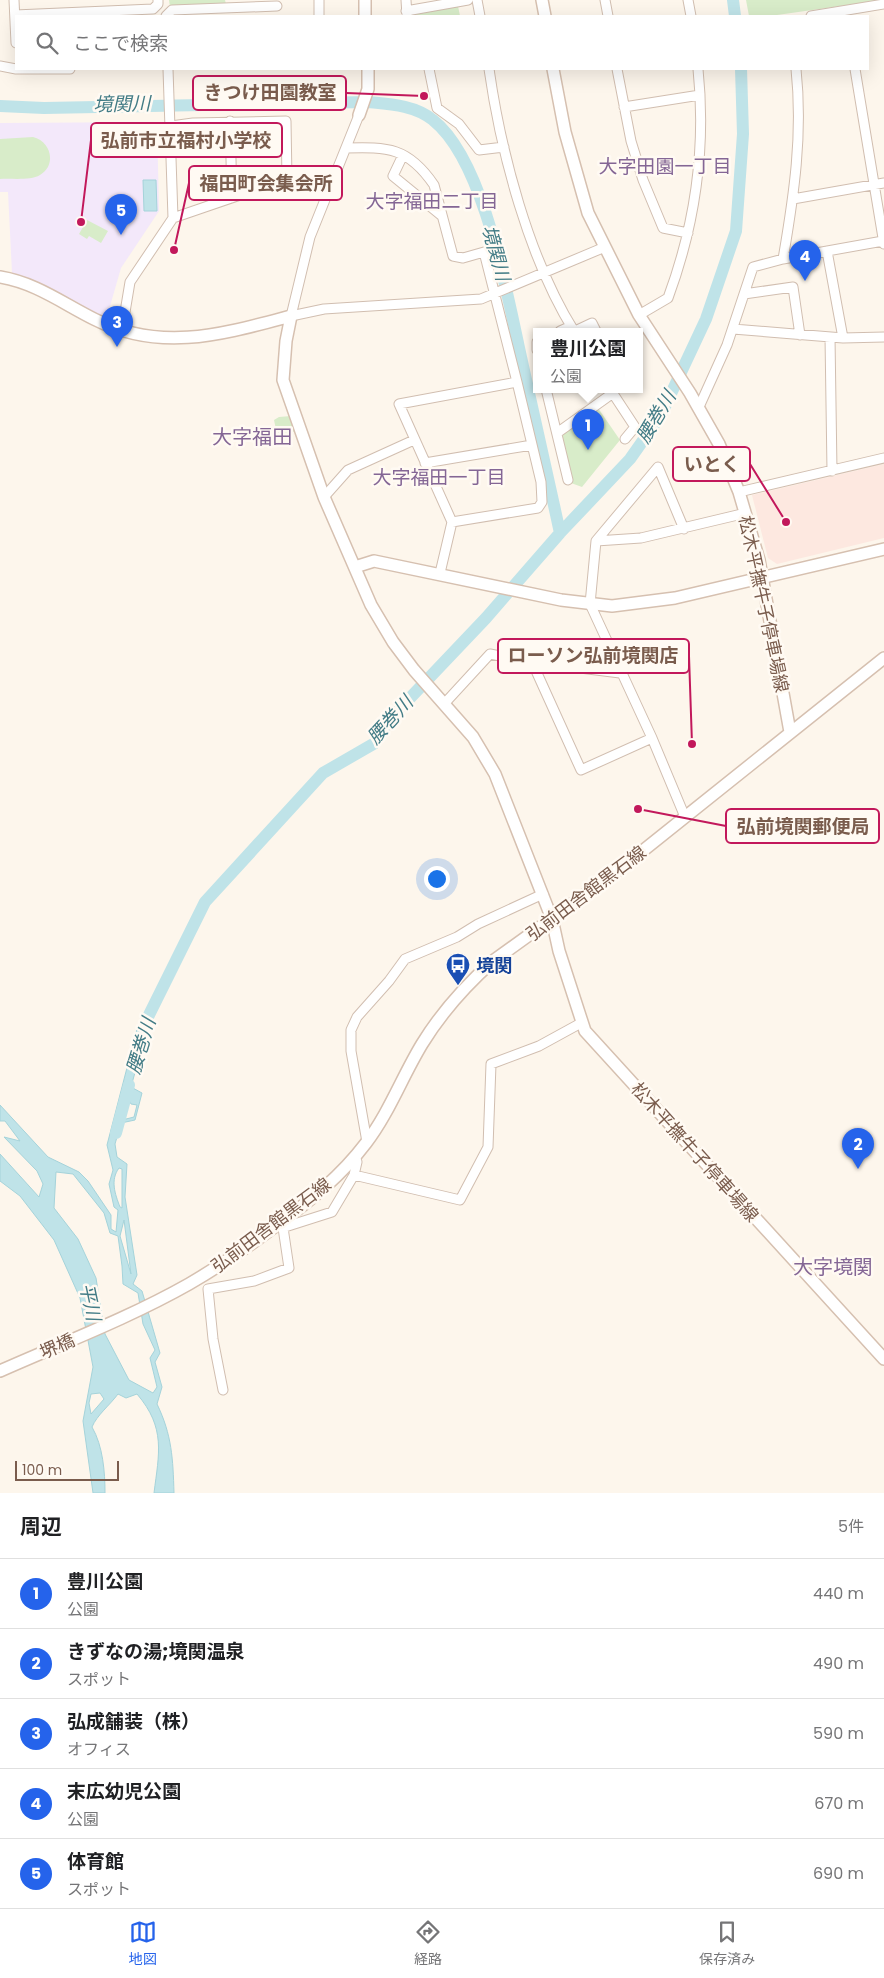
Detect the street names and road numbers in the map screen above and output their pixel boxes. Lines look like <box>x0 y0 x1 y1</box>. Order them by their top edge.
street label: 松木平撫牛子停車場線 <box>733 513 795 695</box>
street label: 弘前田舎館黒石線 <box>521 840 651 946</box>
street label: 松木平撫牛子停車場線 <box>625 1077 765 1227</box>
street label: 弘前田舎館黒石線 <box>206 1172 336 1278</box>
street label: 堺橋 <box>35 1327 79 1365</box>

